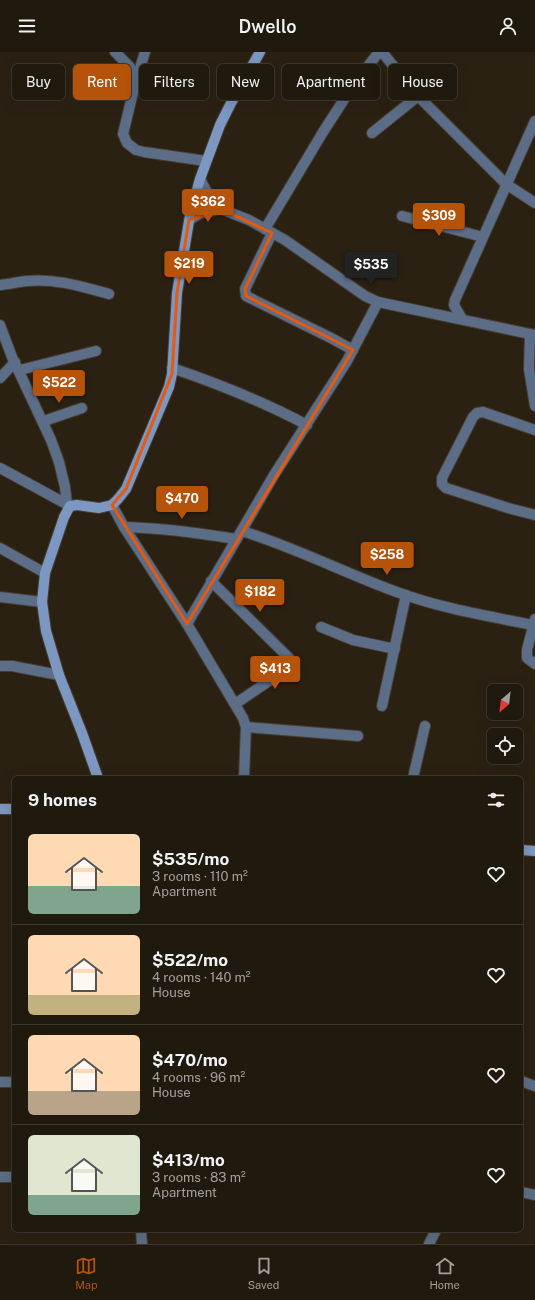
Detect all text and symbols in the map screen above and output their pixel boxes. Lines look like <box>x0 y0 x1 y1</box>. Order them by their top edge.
icon: menu <box>16 15 38 37</box>
icon: person <box>497 15 519 37</box>
text: Dwello <box>239 16 296 37</box>
chip: Buy <box>12 64 65 100</box>
chip: Rent <box>73 64 131 100</box>
chip: Filters <box>139 64 209 100</box>
chip: New <box>217 64 274 100</box>
chip: Apartment <box>282 64 380 100</box>
chip: House <box>388 64 457 100</box>
pin: $362 <box>184 189 232 223</box>
text: $362 <box>191 194 225 209</box>
pin: $309 <box>415 203 463 237</box>
text: $309 <box>422 208 456 223</box>
pin: $219 <box>165 251 213 285</box>
pin: $535 <box>347 252 395 286</box>
text: $219 <box>173 256 205 271</box>
text: $535 <box>353 257 389 272</box>
pin: $522 <box>35 370 83 404</box>
text: $522 <box>42 375 76 390</box>
pin: $470 <box>158 486 206 520</box>
text: $470 <box>165 491 199 506</box>
pin: $258 <box>363 542 411 576</box>
text: $258 <box>370 547 404 562</box>
pin: $182 <box>236 579 284 613</box>
text: $182 <box>244 584 276 599</box>
pin: $413 <box>251 656 299 690</box>
text: $413 <box>259 661 291 676</box>
north arrow <box>487 684 523 720</box>
map controls <box>487 684 523 764</box>
button: locate <box>487 728 523 764</box>
icon: filters <box>485 789 507 811</box>
text: 9 homes <box>28 790 97 810</box>
text: $535/mo <box>152 849 229 869</box>
icon: home <box>60 850 108 898</box>
icon: heart <box>485 863 507 885</box>
text: 3 rooms · 110 m² <box>152 869 248 884</box>
text: Apartment <box>152 884 217 899</box>
text: $522/mo <box>152 950 228 970</box>
icon: home <box>60 951 108 999</box>
icon: heart <box>485 964 507 986</box>
text: 4 rooms · 140 m² <box>152 970 251 985</box>
text: House <box>152 985 191 1000</box>
text: $470/mo <box>152 1050 228 1070</box>
icon: home <box>60 1051 108 1099</box>
icon: heart <box>485 1064 507 1086</box>
text: 4 rooms · 96 m² <box>152 1070 245 1085</box>
text: House <box>152 1085 191 1100</box>
text: $413/mo <box>152 1150 225 1170</box>
icon: home <box>60 1151 108 1199</box>
icon: heart <box>485 1164 507 1186</box>
text: 3 rooms · 83 m² <box>152 1170 246 1185</box>
text: Apartment <box>152 1185 217 1200</box>
tab: Map <box>75 1255 97 1291</box>
tab: Saved <box>248 1255 279 1291</box>
tab: Home <box>430 1255 460 1291</box>

